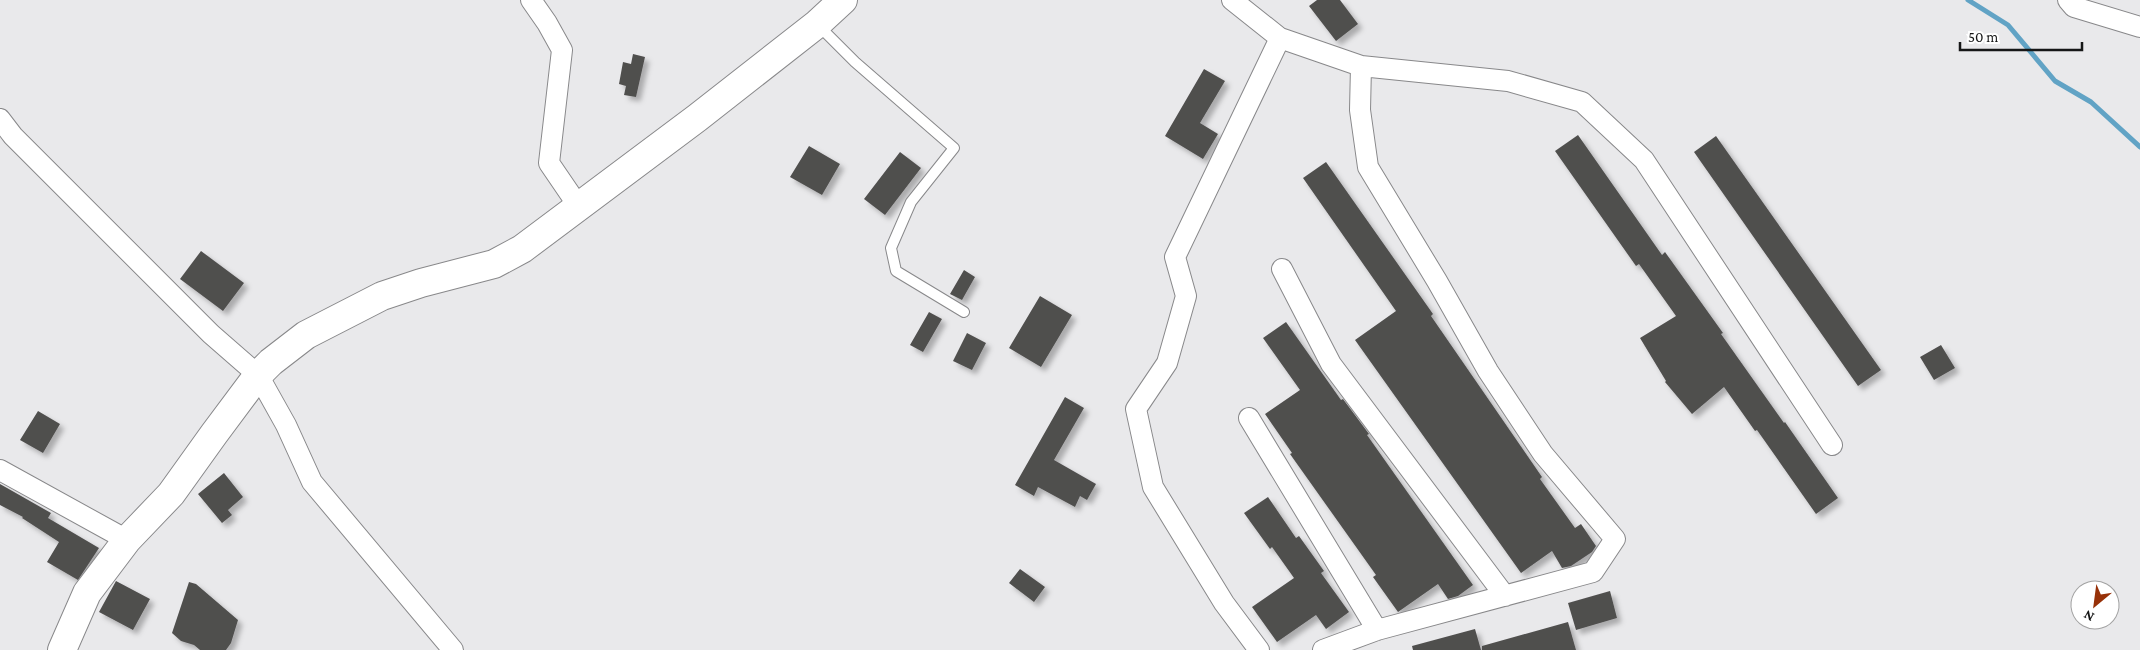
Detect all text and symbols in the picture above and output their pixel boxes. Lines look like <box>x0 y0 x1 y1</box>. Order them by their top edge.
scale bar <box>1960 20 2082 52</box>
text: 50 m <box>1968 29 1998 45</box>
north arrow <box>2070 580 2120 630</box>
text: N <box>2080 607 2097 626</box>

